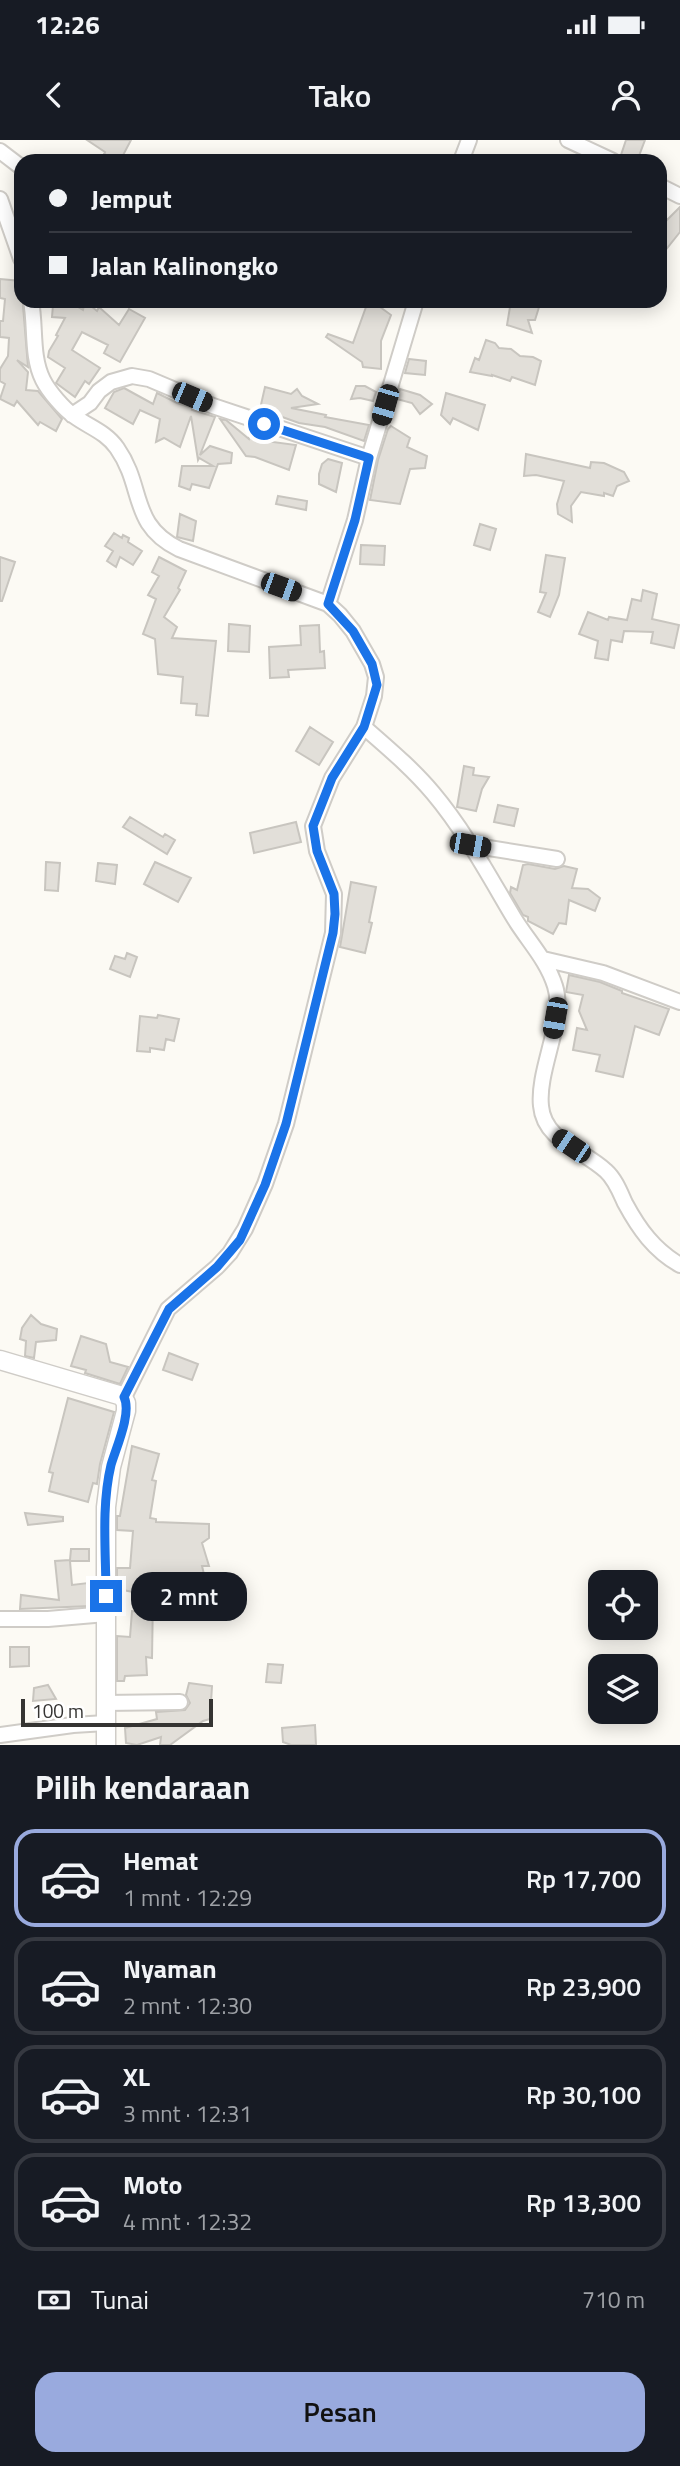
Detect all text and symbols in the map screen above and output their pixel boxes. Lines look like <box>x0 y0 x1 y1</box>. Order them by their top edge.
text: 12:26 <box>35 5 100 44</box>
text: Tako <box>308 71 372 119</box>
icon: back <box>35 76 73 114</box>
icon: person <box>607 76 645 114</box>
text: Jemput <box>91 179 172 218</box>
text: Jalan Kalinongko <box>91 246 278 285</box>
car <box>169 379 216 415</box>
car <box>370 382 401 428</box>
route start <box>248 408 280 440</box>
car <box>258 570 305 604</box>
car <box>448 831 493 859</box>
car <box>542 995 569 1041</box>
car <box>548 1126 595 1166</box>
map controls <box>588 1570 658 1724</box>
button: locate <box>588 1570 658 1640</box>
callout: 2 mnt <box>130 1572 246 1620</box>
text: 2 mnt <box>160 1579 218 1614</box>
route end <box>90 1580 122 1612</box>
button: layers <box>588 1654 658 1724</box>
scale bar <box>21 1696 214 1728</box>
text: 100 m <box>32 1696 84 1725</box>
text: Pilih kendaraan <box>35 1763 250 1811</box>
text: Hemat <box>123 1841 198 1880</box>
icon: car <box>39 1847 102 1910</box>
text: Rp 17,700 <box>526 1859 641 1898</box>
text: 1 mnt · 12:29 <box>123 1880 252 1915</box>
text: Nyaman <box>123 1949 217 1988</box>
icon: car <box>39 1955 102 2018</box>
text: Rp 23,900 <box>526 1967 641 2006</box>
text: 2 mnt · 12:30 <box>123 1988 252 2023</box>
text: XL <box>123 2057 150 2096</box>
icon: car <box>39 2063 102 2126</box>
text: Rp 30,100 <box>526 2075 641 2114</box>
text: 3 mnt · 12:31 <box>123 2096 252 2131</box>
text: Moto <box>123 2165 182 2204</box>
icon: car <box>39 2171 102 2234</box>
text: Rp 13,300 <box>526 2183 641 2222</box>
text: 4 mnt · 12:32 <box>123 2204 252 2239</box>
text: Tunai <box>91 2280 149 2319</box>
icon: cash <box>35 2281 73 2319</box>
text: 710 m <box>582 2282 645 2317</box>
button: Pesan <box>35 2372 645 2452</box>

